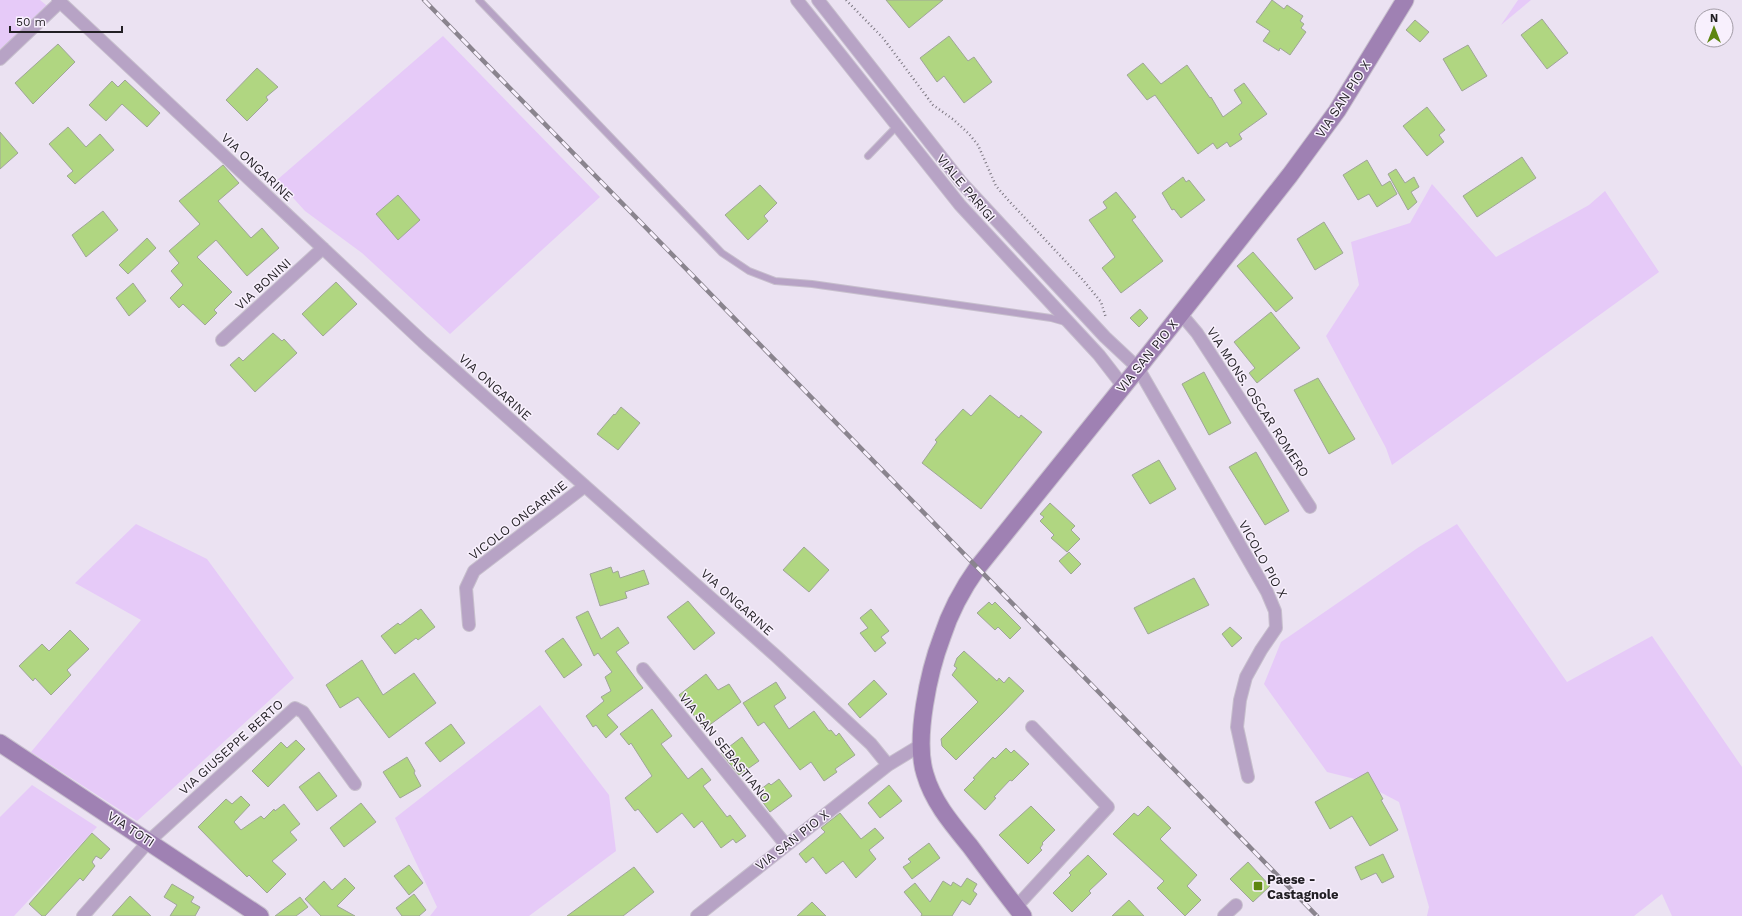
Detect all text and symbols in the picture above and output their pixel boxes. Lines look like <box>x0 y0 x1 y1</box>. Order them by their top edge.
scale bar <box>10 8 122 34</box>
north arrow <box>1694 8 1734 48</box>
text: N <box>1710 12 1718 25</box>
text: 50 m <box>16 15 46 29</box>
street label: VIA SAN PIO X <box>1312 57 1374 140</box>
street label: VIA ONGARINE <box>218 130 296 204</box>
street label: VIALE PARIGI <box>934 151 998 225</box>
street label: VIA BONINI <box>232 255 294 313</box>
street label: VIA SAN PIO X <box>1113 317 1181 395</box>
street label: VIA MONS. OSCAR ROMERO <box>1204 324 1312 480</box>
street label: VIA ONGARINE <box>456 351 534 423</box>
street label: VICOLO ONGARINE <box>466 477 570 563</box>
street label: VICOLO PIO X <box>1236 518 1291 600</box>
street label: VIA ONGARINE <box>698 566 776 638</box>
street label: VIA SAN SEBASTIANO <box>676 690 774 806</box>
street label: VIA GIUSEPPE BERTO <box>176 696 286 798</box>
street label: VIA SAN PIO X <box>752 807 832 873</box>
street label: VIA TOTI <box>105 808 157 850</box>
place label: Paese - Castagnole <box>1267 872 1339 902</box>
marker: Paese - Castagnole <box>1252 880 1264 892</box>

